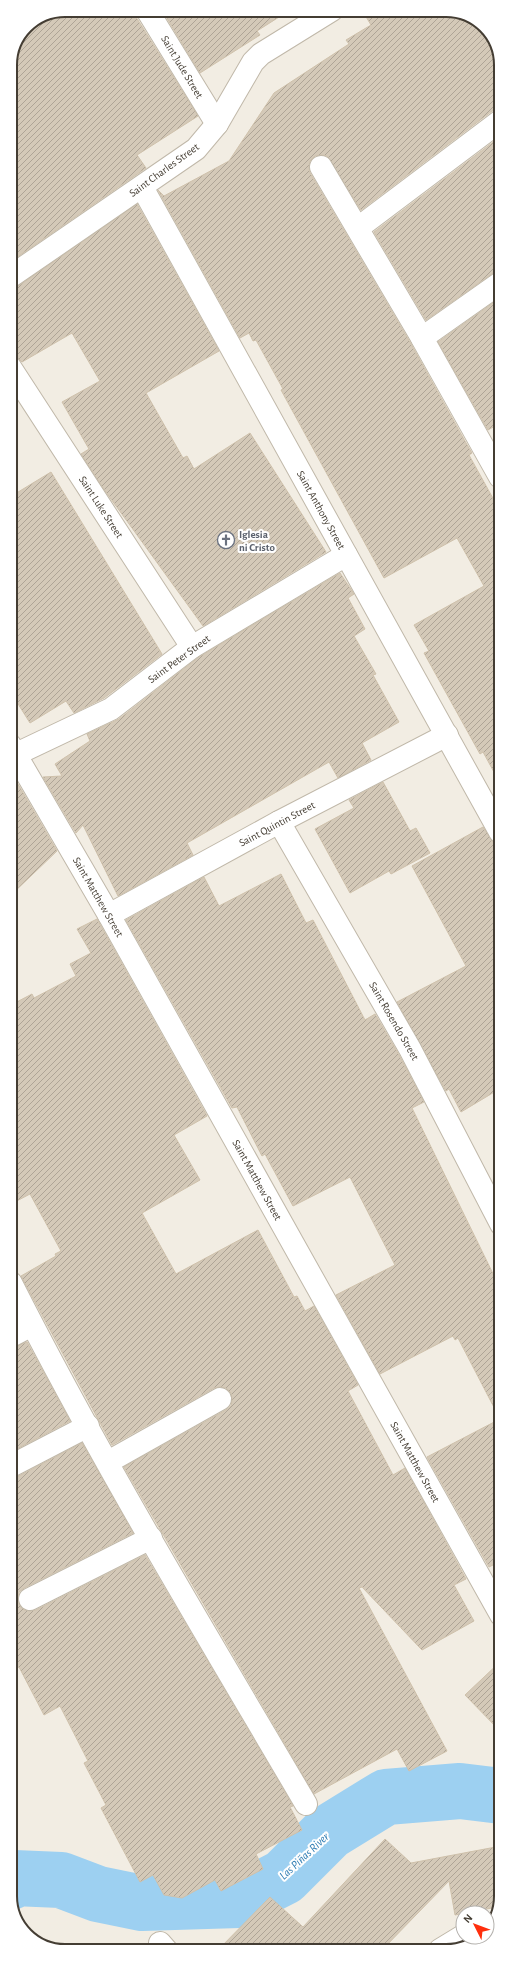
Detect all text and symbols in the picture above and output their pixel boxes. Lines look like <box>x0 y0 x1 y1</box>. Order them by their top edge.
street label: Saint Jude Street <box>159 34 205 101</box>
street label: Saint Charles Street <box>127 141 201 199</box>
street label: Saint Anthony Street <box>295 469 347 552</box>
street label: Saint Luke Street <box>77 474 125 540</box>
place label: Iglesia ni Cristo <box>239 529 275 553</box>
church icon: Iglesia ni Cristo <box>216 530 236 550</box>
street label: Saint Peter Street <box>146 633 212 685</box>
street label: Saint Quintin Street <box>237 799 317 849</box>
street label: Saint Matthew Street <box>71 855 126 939</box>
street label: Saint Rosendo Street <box>367 980 421 1062</box>
street label: Saint Matthew Street <box>230 1138 284 1223</box>
street label: Saint Matthew Street <box>388 1420 442 1505</box>
water label: Las Piñas River <box>277 1830 332 1882</box>
north arrow <box>455 1905 495 1945</box>
text: N <box>461 1912 475 1925</box>

